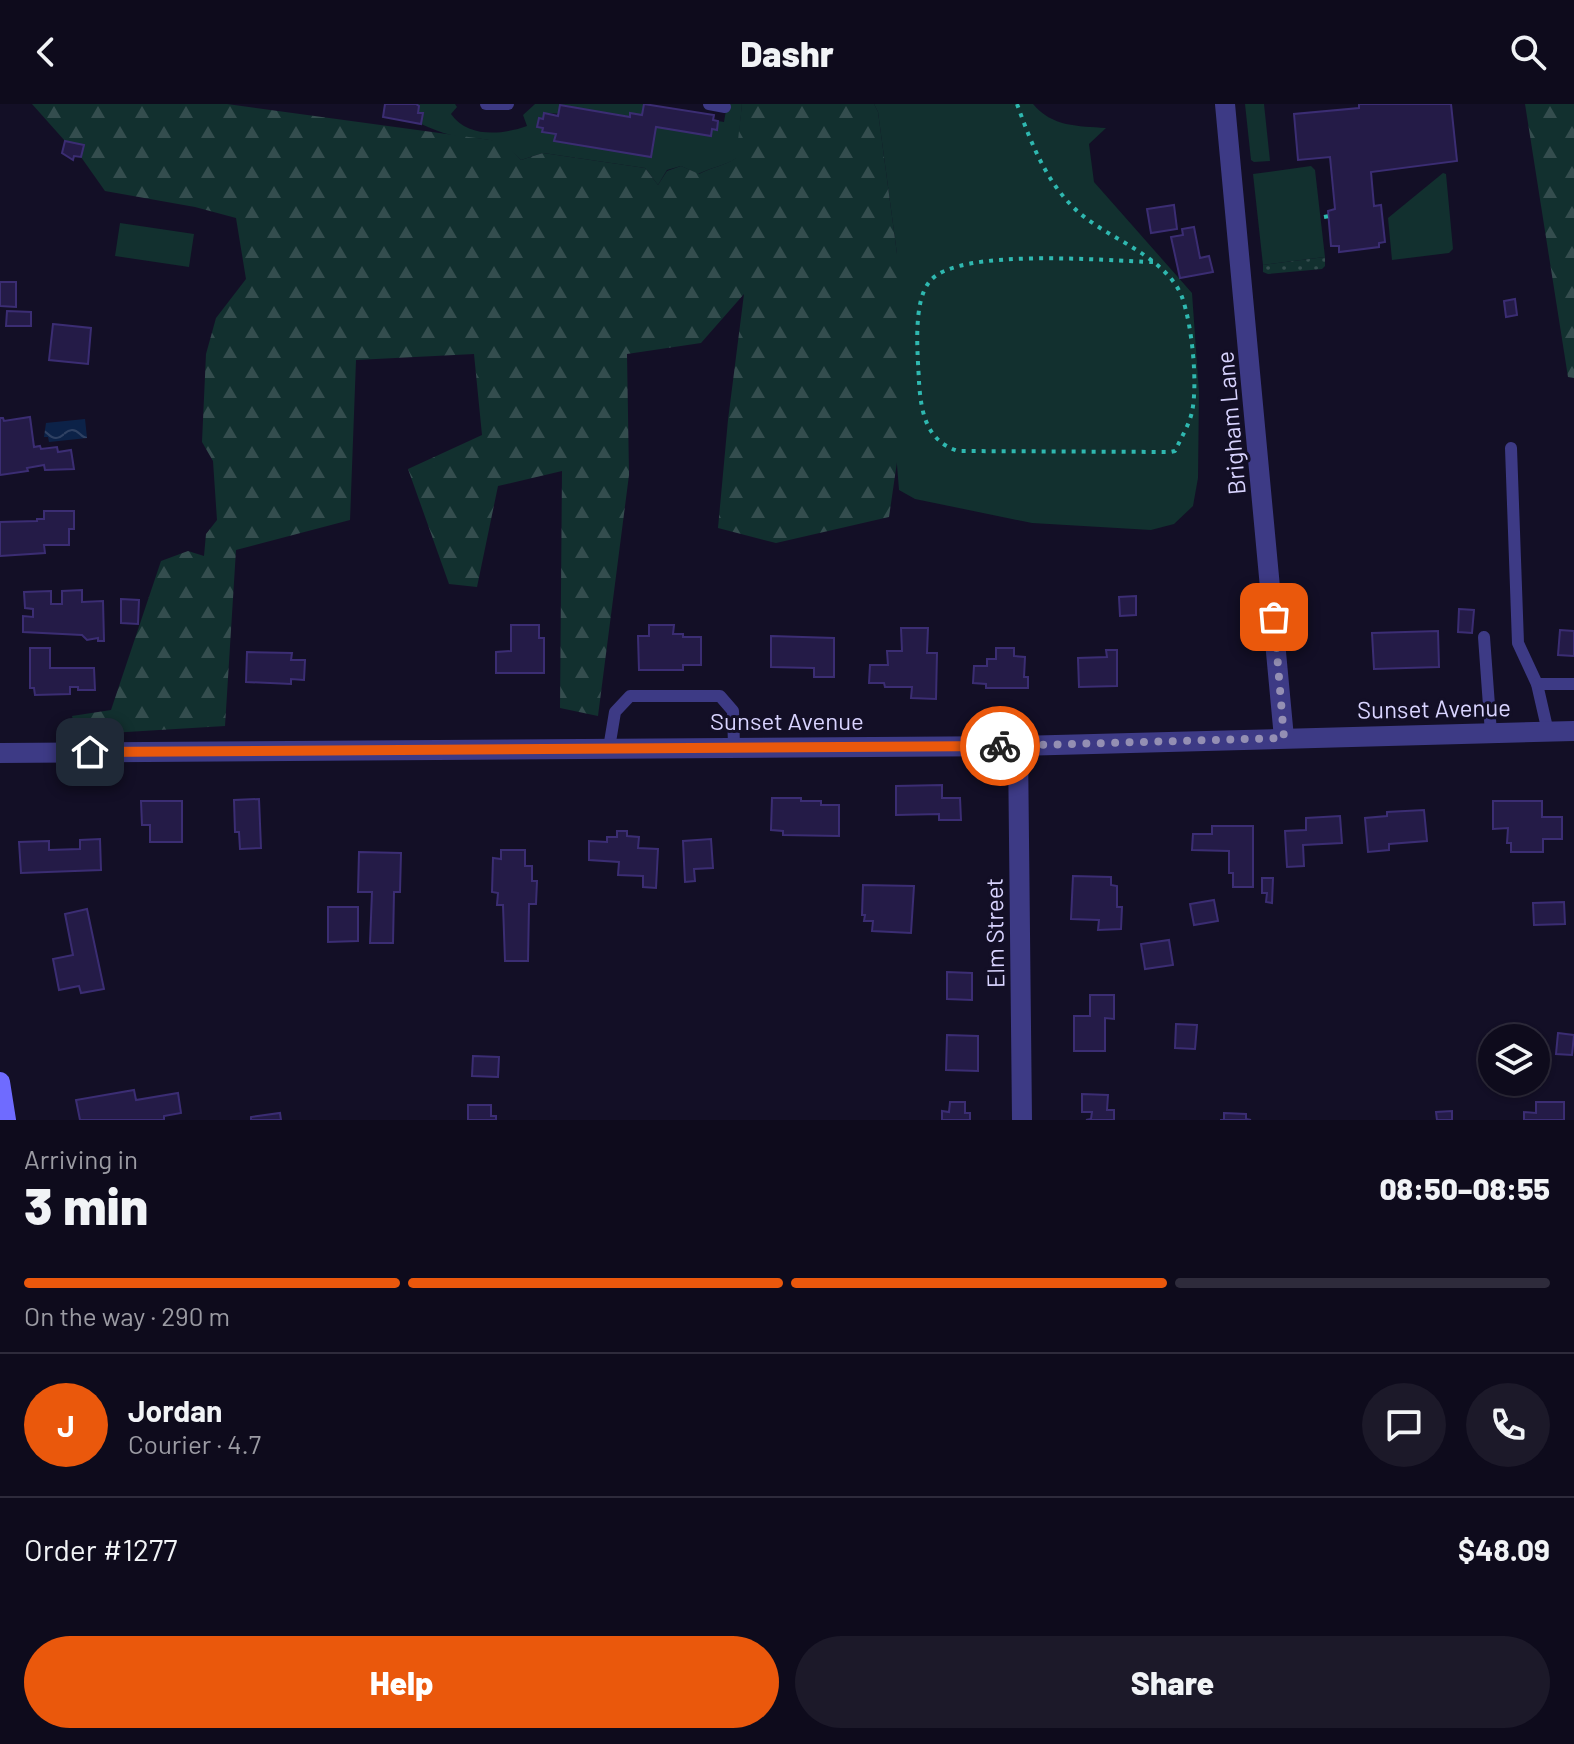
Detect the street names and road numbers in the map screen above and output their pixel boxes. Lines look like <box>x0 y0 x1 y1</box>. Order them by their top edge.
street label: Brigham Lane <box>1209 350 1251 496</box>
street label: Sunset Avenue <box>1357 692 1511 724</box>
street label: Sunset Avenue <box>710 706 864 735</box>
street label: Elm Street <box>979 878 1009 988</box>

